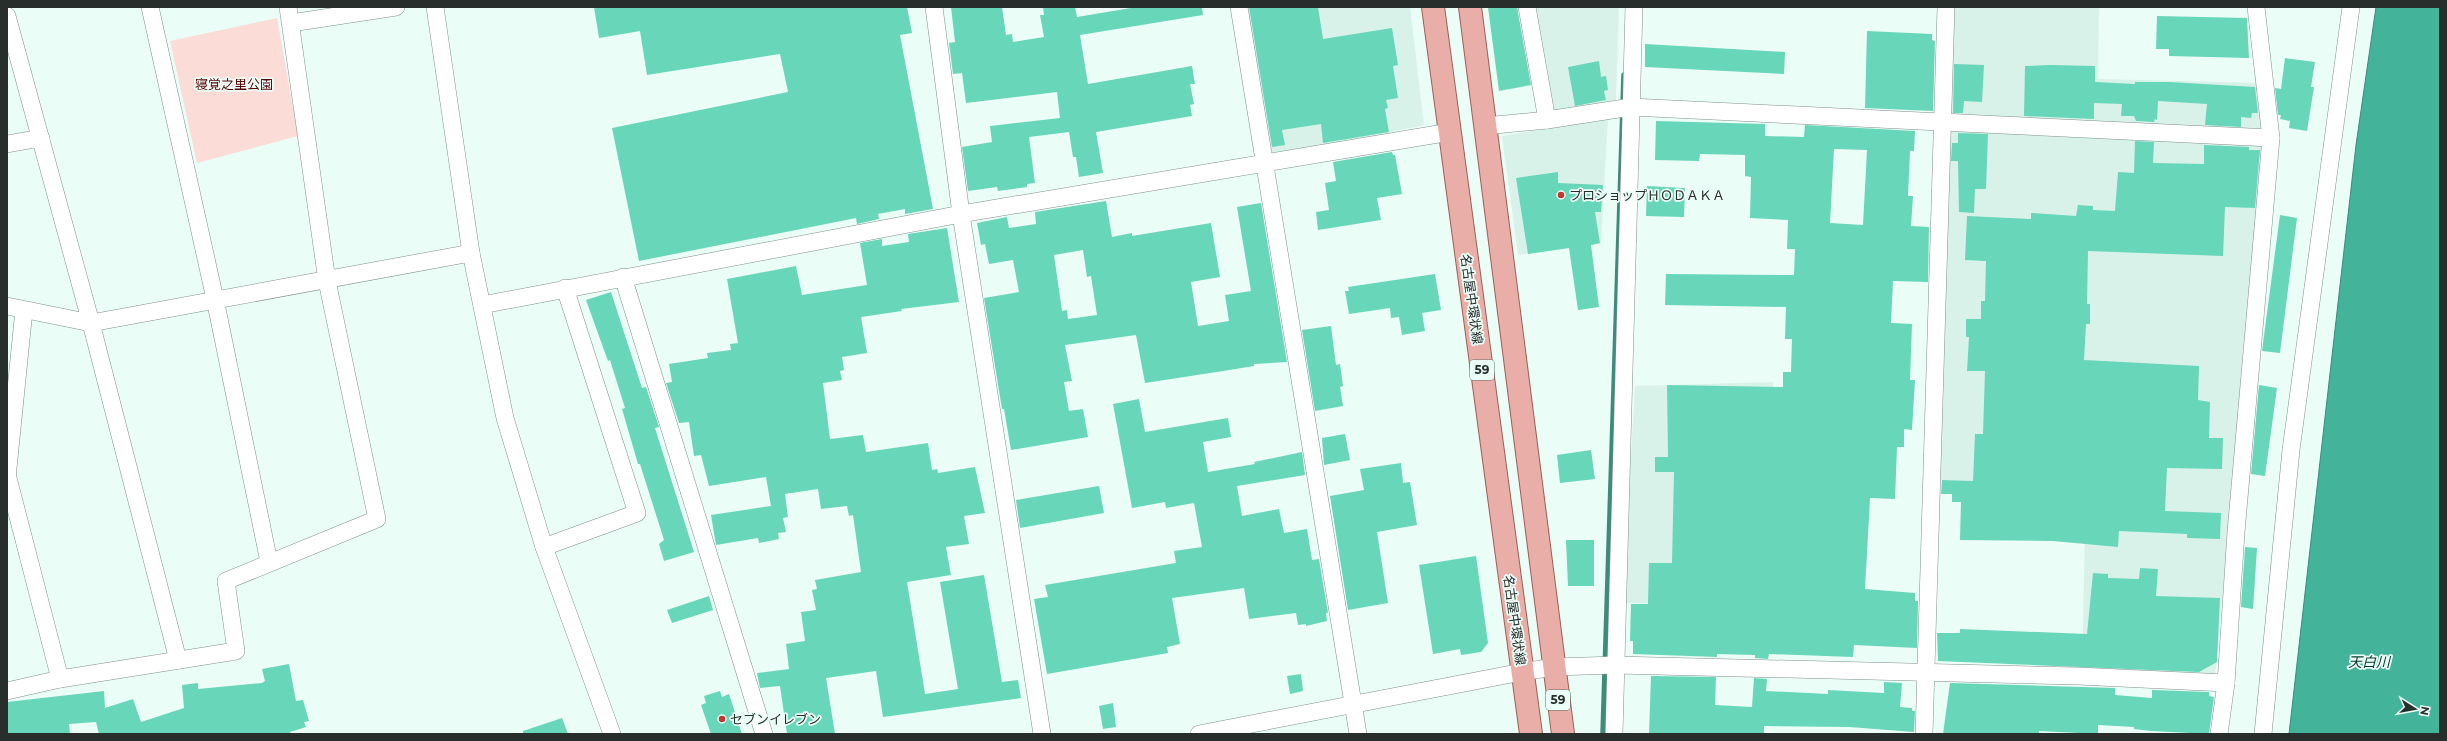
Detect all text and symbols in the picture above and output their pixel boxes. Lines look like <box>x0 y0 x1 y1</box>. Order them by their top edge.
park label: 寝覚之里公園 <box>195 76 273 92</box>
place label: プロショップＨＯＤＡＫＡ <box>1569 187 1725 203</box>
marker: プロショップＨＯＤＡＫＡ <box>1556 190 1566 200</box>
street label: 名古屋中環状線 <box>1458 253 1486 345</box>
road number: 59 <box>1470 360 1494 380</box>
street label: 名古屋中環状線 <box>1501 574 1529 666</box>
water label: 天白川 <box>2348 653 2392 671</box>
north arrow <box>2395 689 2435 729</box>
road number: 59 <box>1546 690 1570 710</box>
text: N <box>2417 705 2433 717</box>
place label: セブンイレブン <box>730 711 821 727</box>
marker: セブンイレブン <box>717 714 727 724</box>

